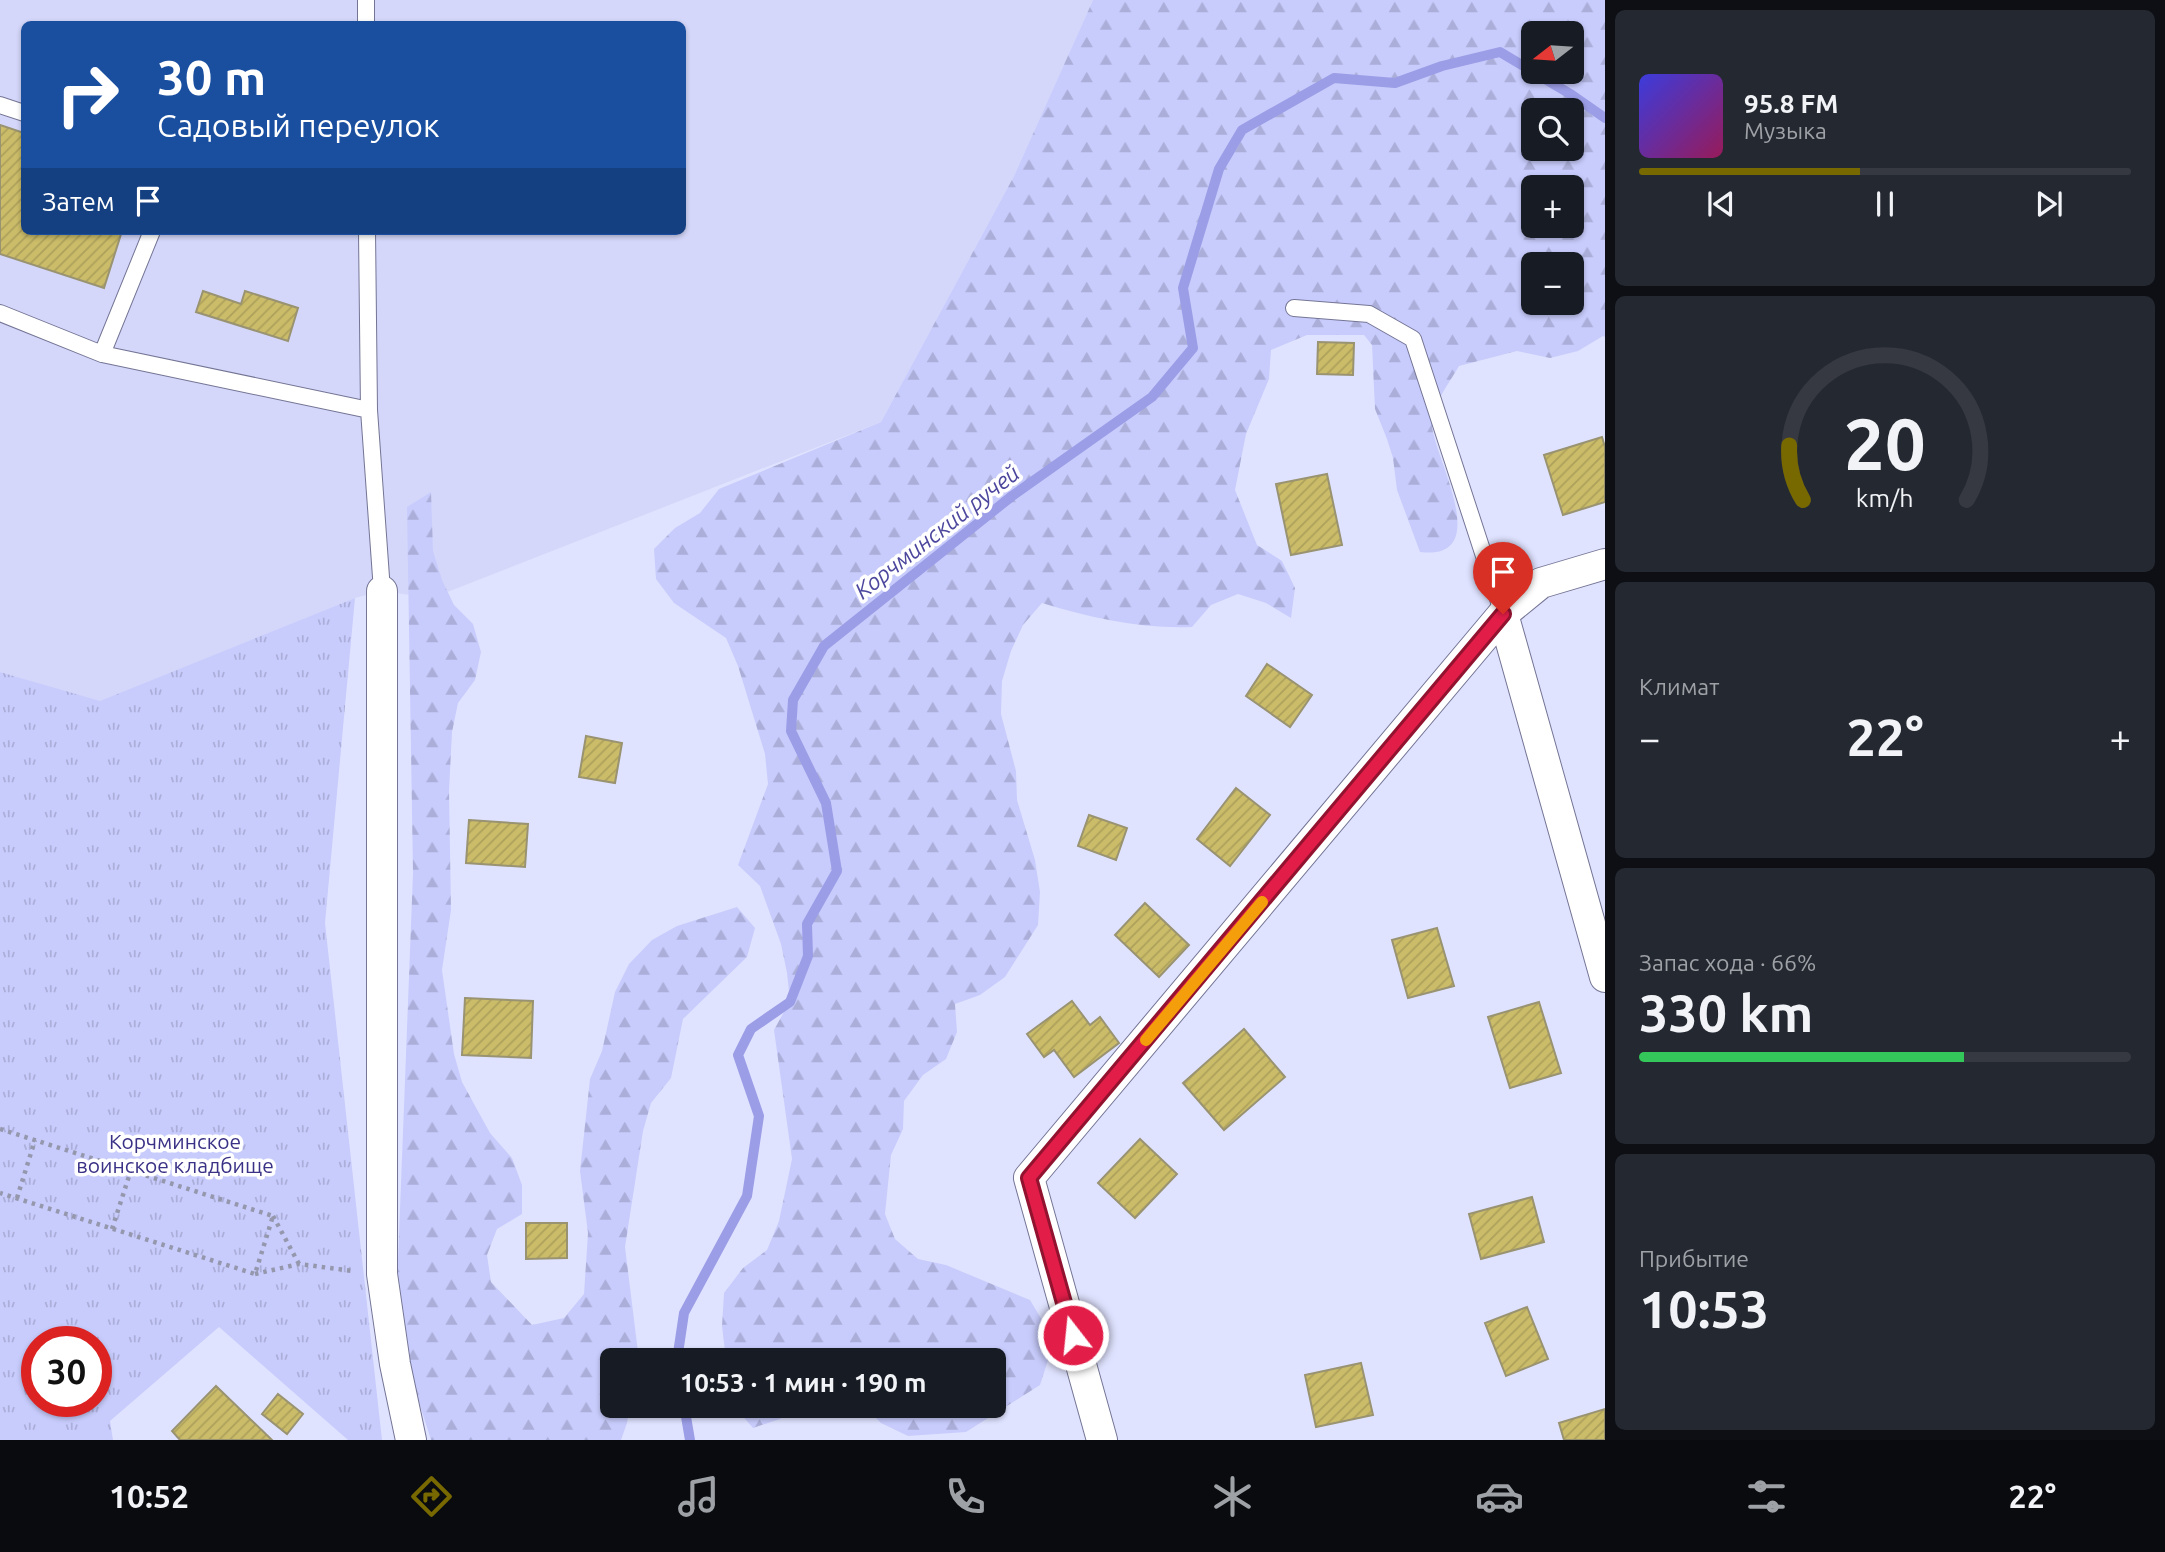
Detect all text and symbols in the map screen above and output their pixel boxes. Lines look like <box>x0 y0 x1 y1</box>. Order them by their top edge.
north arrow <box>1521 21 1584 84</box>
map controls <box>1521 21 1584 315</box>
icon: right <box>42 49 133 140</box>
text: 30 m <box>157 49 266 104</box>
text: 95.8 FM <box>1744 89 1838 118</box>
button: search <box>1521 98 1584 161</box>
text: Садовый переулок <box>157 107 440 143</box>
text: Музыка <box>1744 118 1827 143</box>
button: + <box>1521 175 1584 238</box>
icon: arrive <box>129 182 167 220</box>
icon: previous <box>1702 185 1740 223</box>
icon: pause <box>1866 185 1904 223</box>
icon: next <box>2030 185 2068 223</box>
text: Затем <box>42 187 115 216</box>
button: − <box>1521 252 1584 315</box>
text: 20 <box>1844 402 1926 484</box>
water label: Корчминский ручей <box>850 460 1024 603</box>
text: km/h <box>1856 484 1914 512</box>
pin <box>1473 542 1533 614</box>
icon: arrive <box>1484 553 1522 591</box>
text: Климат <box>1639 674 1719 699</box>
text: 22° <box>1846 708 1924 766</box>
text: − <box>1639 717 1660 759</box>
text: + <box>2110 717 2131 759</box>
text: Запас хода · 66% <box>1639 950 1816 975</box>
text: 330 km <box>1639 984 1813 1042</box>
park label: Корчминское воинское кладбище <box>76 1129 274 1177</box>
text: Прибытие <box>1639 1246 1749 1271</box>
text: 10:53 <box>1639 1280 1769 1338</box>
position arrow <box>1036 1298 1110 1372</box>
speed limit sign: 30 <box>21 1326 112 1417</box>
text: 10:53 · 1 мин · 190 m <box>680 1368 926 1397</box>
icon: directions <box>407 1472 456 1521</box>
icon: music <box>674 1472 723 1521</box>
icon: phone <box>941 1472 990 1521</box>
icon: climate <box>1208 1472 1257 1521</box>
icon: car <box>1475 1472 1524 1521</box>
icon: filters <box>1742 1472 1791 1521</box>
text: 10:52 <box>109 1478 189 1514</box>
text: 22° <box>2009 1478 2056 1514</box>

